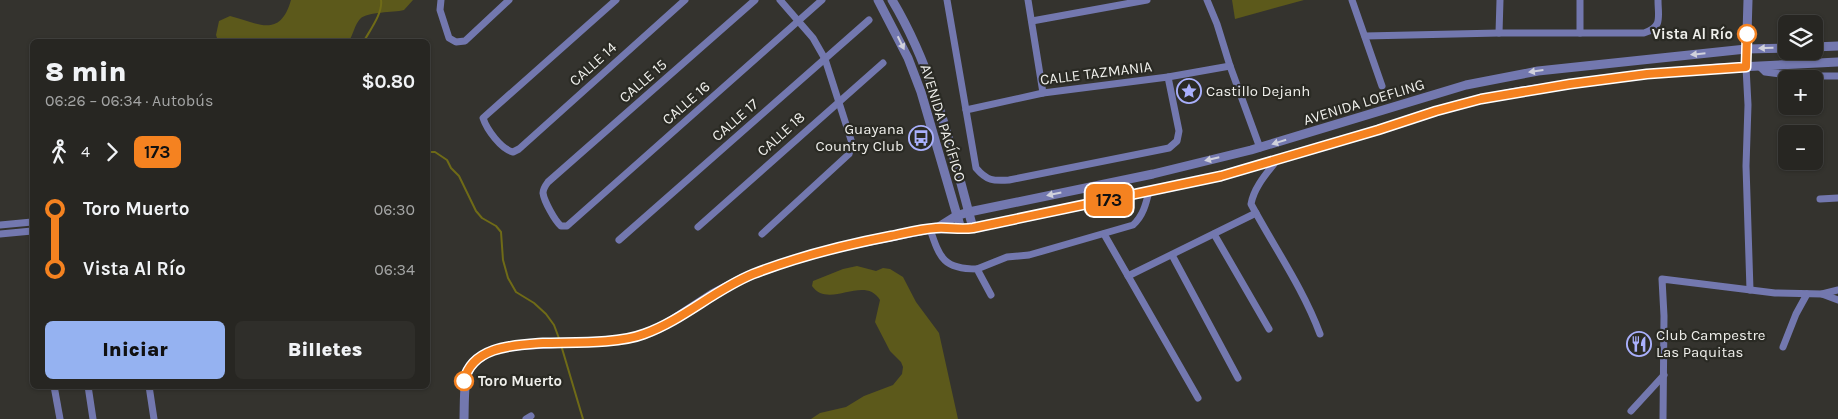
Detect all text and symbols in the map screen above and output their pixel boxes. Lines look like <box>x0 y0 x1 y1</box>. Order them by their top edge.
map controls <box>1778 15 1823 170</box>
button: layers <box>1778 15 1823 60</box>
marker: Vista Al Río <box>1737 24 1757 44</box>
place label: Vista Al Río <box>1652 25 1733 43</box>
one-way arrow <box>897 36 905 50</box>
street label: CALLE 14 <box>566 38 621 90</box>
one-way arrow <box>1758 45 1774 53</box>
one-way arrow <box>1689 50 1705 58</box>
text: 8 min <box>45 55 127 88</box>
street label: CALLE 15 <box>615 55 671 107</box>
street label: CALLE TAZMANIA <box>1039 57 1153 89</box>
street label: AVENIDA PACÍFICO <box>917 62 969 184</box>
one-way arrow <box>1528 67 1544 75</box>
button: + <box>1778 70 1823 115</box>
text: $0.80 <box>362 71 415 93</box>
street label: AVENIDA LOEFLING <box>1301 75 1427 129</box>
street label: CALLE 16 <box>658 77 714 129</box>
place icon: Castillo Dejanh <box>1176 78 1202 104</box>
place label: Castillo Dejanh <box>1206 82 1310 100</box>
text: 06:26 – 06:34 · Autobús <box>45 91 213 110</box>
street label: CALLE 17 <box>708 95 762 145</box>
street label: CALLE 18 <box>753 108 809 160</box>
place label: Guayana Country Club <box>816 120 904 155</box>
bus stop icon: Guayana Country Club <box>908 125 934 151</box>
button: − <box>1778 125 1823 170</box>
icon: walk <box>45 138 73 166</box>
icon: forward <box>98 138 126 166</box>
one-way arrow <box>1271 138 1286 146</box>
text: 173 <box>144 141 171 163</box>
text: 4 <box>81 142 90 161</box>
one-way arrow <box>1205 155 1220 163</box>
line badge: 173 <box>1080 184 1138 216</box>
text: 173 <box>1096 189 1122 211</box>
one-way arrow <box>1045 190 1061 198</box>
text: Toro Muerto <box>83 198 189 220</box>
text: 06:30 <box>374 200 415 219</box>
text: Vista Al Río <box>83 258 186 280</box>
text: 06:34 <box>374 260 415 279</box>
button: Iniciar <box>45 321 225 379</box>
button: Billetes <box>235 321 415 379</box>
place label: Club Campestre Las Paquitas <box>1656 326 1766 361</box>
restaurant icon: Club Campestre Las Paquitas <box>1626 331 1652 357</box>
marker: Toro Muerto <box>454 371 474 391</box>
place label: Toro Muerto <box>478 372 562 390</box>

